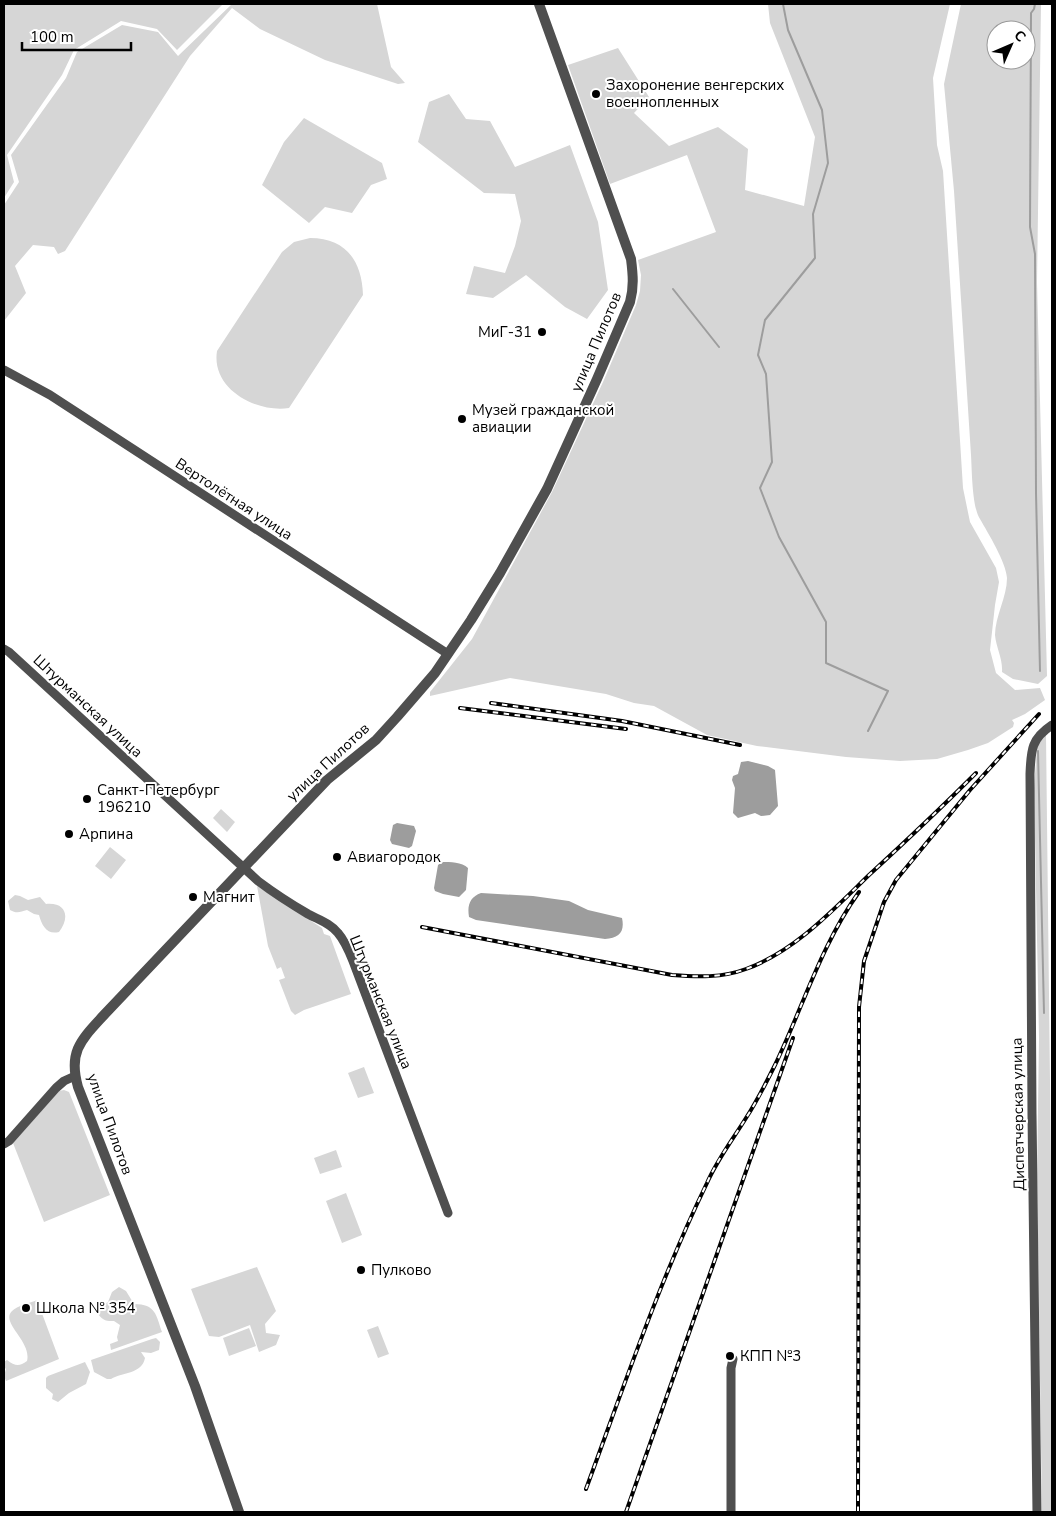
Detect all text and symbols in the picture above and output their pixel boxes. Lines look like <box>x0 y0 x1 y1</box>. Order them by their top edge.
scale bar <box>22 20 131 52</box>
north arrow <box>986 20 1036 70</box>
text: С <box>1010 26 1030 47</box>
text: 100 m <box>30 27 74 47</box>
place label: Захоронение венгерских военнопленных <box>606 75 784 112</box>
marker: Захоронение венгерских военнопленных <box>590 88 602 100</box>
street label: улица Пилотов <box>566 289 626 395</box>
place label: МиГ-31 <box>478 322 532 342</box>
marker: МиГ-31 <box>536 326 548 338</box>
place label: Музей гражданской авиации <box>472 400 614 437</box>
marker: Музей гражданской авиации <box>456 413 468 425</box>
street label: Вертолётная улица <box>171 454 297 544</box>
street label: Штурманская улица <box>29 650 147 762</box>
street label: улица Пилотов <box>282 718 374 806</box>
place label: Санкт-Петербург 196210 <box>97 780 220 817</box>
marker: Санкт-Петербург 196210 <box>81 793 93 805</box>
place label: Арпина <box>79 824 133 844</box>
marker: Арпина <box>63 828 75 840</box>
place label: Авиагородок <box>347 847 441 867</box>
marker: Авиагородок <box>331 851 343 863</box>
place label: Магнит <box>203 887 255 907</box>
marker: Магнит <box>187 891 199 903</box>
street label: Штурманская улица <box>345 932 417 1072</box>
street label: Диспетчерская улица <box>1007 1037 1029 1191</box>
street label: улица Пилотов <box>82 1071 138 1177</box>
place label: Пулково <box>371 1260 431 1280</box>
marker: Пулково <box>355 1264 367 1276</box>
place label: Школа № 354 <box>36 1298 136 1318</box>
marker: Школа № 354 <box>20 1302 32 1314</box>
place label: КПП №3 <box>740 1346 801 1366</box>
marker: КПП №3 <box>724 1350 736 1362</box>

